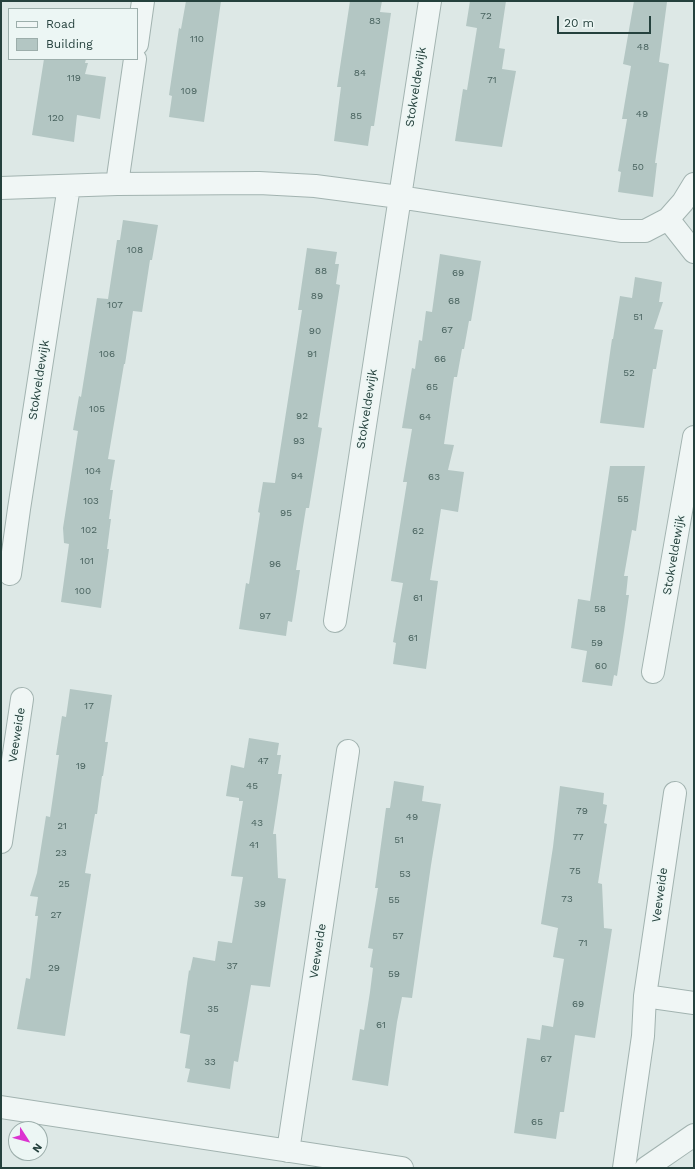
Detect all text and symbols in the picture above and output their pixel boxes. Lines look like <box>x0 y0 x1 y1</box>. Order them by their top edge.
legend <box>8 8 138 60</box>
scale bar <box>559 8 653 34</box>
house number: 72 <box>480 10 492 22</box>
house number: 83 <box>369 15 381 27</box>
text: 20 m <box>564 16 594 30</box>
text: Road <box>46 17 75 31</box>
house number: 110 <box>190 33 204 45</box>
text: Building <box>46 37 93 51</box>
house number: 48 <box>637 41 649 53</box>
street label: Stokveldewijk <box>403 46 429 128</box>
house number: 84 <box>354 67 366 79</box>
house number: 119 <box>67 72 81 84</box>
house number: 71 <box>487 74 497 86</box>
house number: 109 <box>181 85 197 97</box>
house number: 49 <box>636 108 648 120</box>
house number: 85 <box>350 110 362 122</box>
house number: 120 <box>48 112 64 124</box>
house number: 50 <box>632 161 644 173</box>
house number: 108 <box>127 244 143 256</box>
house number: 88 <box>315 265 327 277</box>
house number: 69 <box>452 267 464 279</box>
house number: 89 <box>311 290 323 302</box>
house number: 68 <box>448 295 460 307</box>
house number: 107 <box>107 299 123 311</box>
house number: 51 <box>633 311 643 323</box>
house number: 67 <box>441 324 453 336</box>
house number: 90 <box>309 325 321 337</box>
street label: Stokveldewijk <box>26 339 52 421</box>
house number: 106 <box>99 348 115 360</box>
house number: 91 <box>307 348 317 360</box>
house number: 66 <box>434 353 446 365</box>
house number: 52 <box>623 367 635 379</box>
street label: Stokveldewijk <box>354 368 380 450</box>
house number: 65 <box>426 381 438 393</box>
house number: 105 <box>89 403 105 415</box>
house number: 92 <box>296 410 308 422</box>
house number: 64 <box>419 411 431 423</box>
house number: 93 <box>293 435 305 447</box>
house number: 104 <box>85 465 101 477</box>
house number: 94 <box>291 470 303 482</box>
house number: 63 <box>428 471 440 483</box>
house number: 55 <box>617 493 629 505</box>
house number: 103 <box>83 495 99 507</box>
house number: 95 <box>280 507 292 519</box>
street label: Stokveldewijk <box>660 514 688 596</box>
house number: 102 <box>81 524 97 536</box>
house number: 62 <box>412 525 424 537</box>
house number: 101 <box>80 555 94 567</box>
house number: 96 <box>269 558 281 570</box>
house number: 100 <box>75 585 91 597</box>
house number: 61 <box>413 592 423 604</box>
house number: 58 <box>594 603 606 615</box>
house number: 97 <box>259 610 271 622</box>
house number: 61 <box>408 632 418 644</box>
house number: 59 <box>591 637 603 649</box>
house number: 60 <box>595 660 607 672</box>
house number: 17 <box>84 700 94 712</box>
street label: Veeweide <box>6 707 28 763</box>
house number: 47 <box>257 755 269 767</box>
house number: 19 <box>76 760 86 772</box>
house number: 45 <box>246 780 258 792</box>
house number: 79 <box>576 805 588 817</box>
house number: 49 <box>406 811 418 823</box>
house number: 43 <box>251 817 263 829</box>
house number: 21 <box>57 820 67 832</box>
house number: 77 <box>572 831 584 843</box>
house number: 51 <box>394 834 404 846</box>
house number: 41 <box>249 839 259 851</box>
house number: 23 <box>55 847 67 859</box>
house number: 75 <box>569 865 581 877</box>
street label: Veeweide <box>649 867 671 923</box>
house number: 53 <box>399 868 411 880</box>
house number: 25 <box>58 878 70 890</box>
house number: 73 <box>561 893 573 905</box>
house number: 55 <box>388 894 400 906</box>
house number: 39 <box>254 898 266 910</box>
house number: 27 <box>50 909 62 921</box>
street label: Veeweide <box>307 923 329 979</box>
house number: 57 <box>392 930 404 942</box>
house number: 71 <box>578 937 588 949</box>
house number: 37 <box>226 960 238 972</box>
house number: 29 <box>48 962 60 974</box>
house number: 59 <box>388 968 400 980</box>
house number: 69 <box>572 998 584 1010</box>
house number: 35 <box>207 1003 219 1015</box>
house number: 61 <box>376 1019 386 1031</box>
house number: 67 <box>540 1053 552 1065</box>
house number: 33 <box>204 1056 216 1068</box>
house number: 65 <box>531 1116 543 1128</box>
north arrow <box>8 1121 48 1161</box>
text: N <box>30 1141 45 1155</box>

